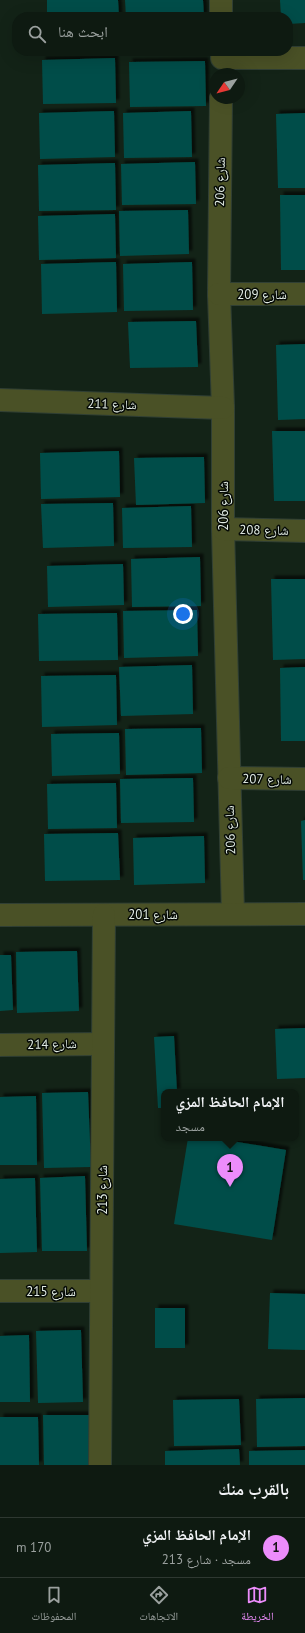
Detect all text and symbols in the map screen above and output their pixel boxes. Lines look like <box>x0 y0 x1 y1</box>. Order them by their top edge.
search box <box>12 12 293 56</box>
text: ابحث هنا <box>58 22 108 41</box>
icon: search <box>26 23 48 45</box>
north arrow <box>209 68 245 104</box>
street label: شارع 206 <box>211 157 230 207</box>
street label: شارع 209 <box>237 286 287 304</box>
street label: شارع 211 <box>87 395 137 414</box>
street label: شارع 206 <box>215 481 233 531</box>
street label: شارع 208 <box>239 521 289 540</box>
your location <box>173 604 193 624</box>
street label: شارع 207 <box>242 770 292 789</box>
street label: شارع 206 <box>221 805 240 855</box>
street label: شارع 201 <box>128 906 178 924</box>
street label: شارع 214 <box>27 1035 77 1054</box>
popup <box>161 1089 299 1141</box>
text: الإمام الحافظ المزي <box>176 1092 284 1111</box>
text: مسجد <box>176 1118 205 1135</box>
pin: 1 <box>217 1154 243 1187</box>
street label: شارع 213 <box>94 1165 112 1215</box>
street label: شارع 215 <box>26 1283 76 1301</box>
text: بالقرب منك <box>218 1478 289 1500</box>
text: الإمام الحافظ المزي <box>142 1525 251 1544</box>
text: 170 m <box>16 1539 51 1556</box>
text: 1 <box>272 1539 280 1556</box>
text: مسجد · شارع 213 <box>162 1551 251 1568</box>
tab: المحفوظات <box>31 1584 76 1627</box>
tab: الاتجاهات <box>139 1584 178 1627</box>
tab: الخريطة <box>241 1584 274 1627</box>

